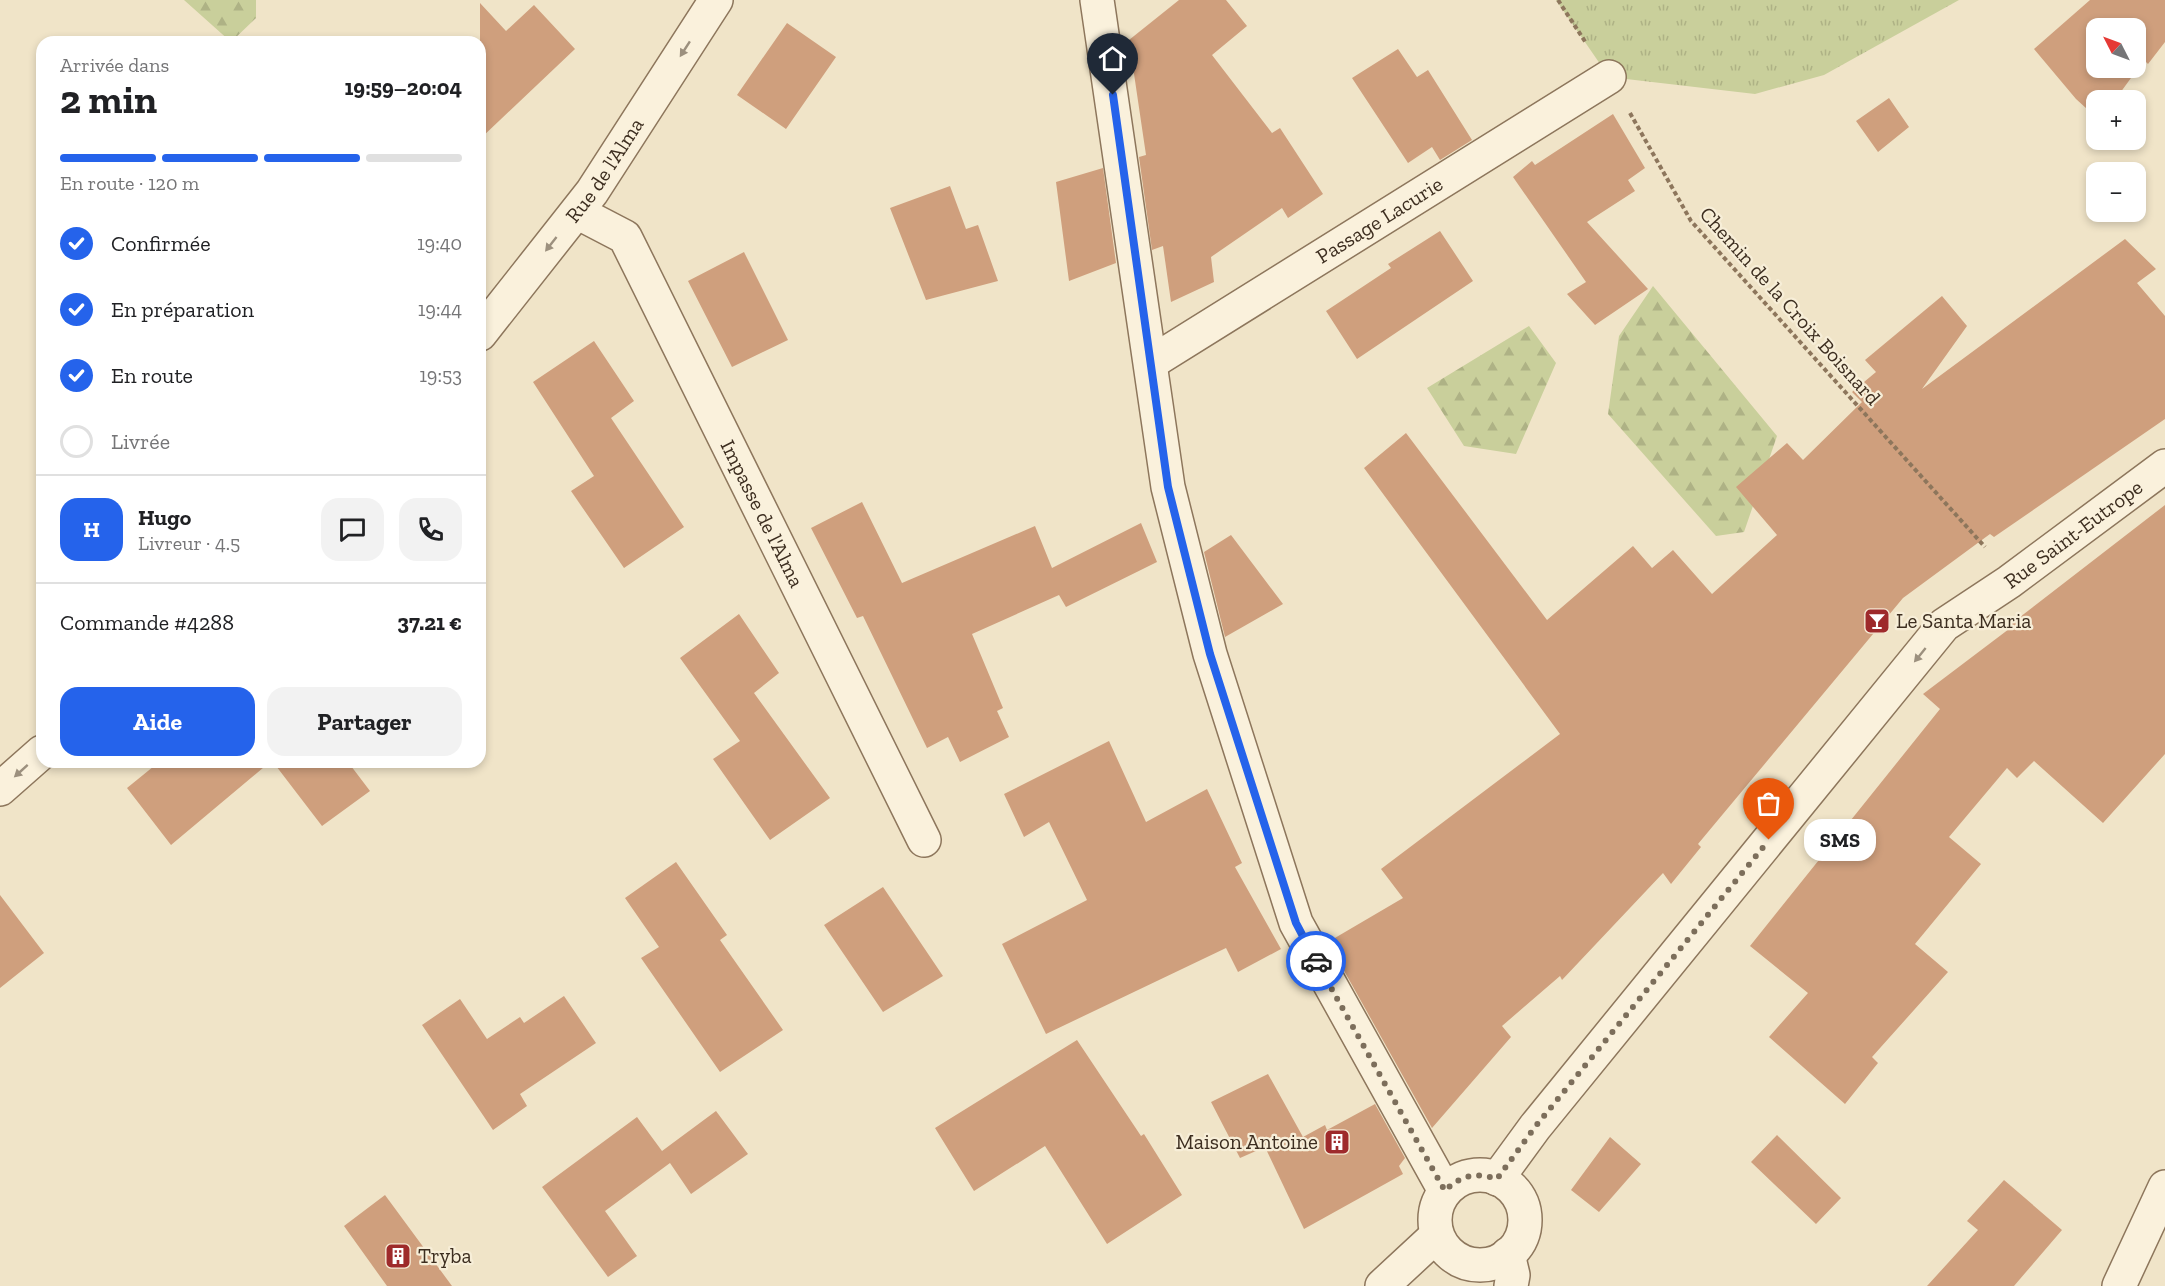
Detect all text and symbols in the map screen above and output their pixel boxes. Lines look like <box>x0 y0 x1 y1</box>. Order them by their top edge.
north arrow <box>2086 18 2146 78</box>
map controls <box>2086 18 2146 222</box>
pin <box>1087 33 1138 95</box>
one-way arrow <box>679 41 690 57</box>
icon: home <box>1096 42 1129 75</box>
text: Arrivée dans <box>60 53 169 77</box>
text: 19:59–20:04 <box>344 74 462 101</box>
text: 2 min <box>60 76 157 123</box>
button: + <box>2086 90 2146 150</box>
street label: Rue de l'Alma <box>560 113 649 227</box>
button: − <box>2086 162 2146 222</box>
text: En route · 120 m <box>60 171 199 195</box>
street label: Passage Lacurie <box>1311 171 1447 269</box>
street label: Chemin de la Croix Boisnard <box>1695 201 1886 410</box>
icon: check <box>60 227 93 260</box>
text: Confirmée <box>111 230 211 257</box>
text: 19:40 <box>417 231 462 255</box>
one-way arrow <box>545 237 557 252</box>
icon: check <box>60 293 93 326</box>
text: En préparation <box>111 296 254 323</box>
text: 19:44 <box>418 297 462 321</box>
icon: check <box>60 359 93 392</box>
text: En route <box>111 362 193 389</box>
text: 19:53 <box>419 363 462 387</box>
text: Livrée <box>111 428 170 455</box>
street label: Impasse de l'Alma <box>716 436 810 591</box>
street label: Rue Saint-Eutrope <box>1999 474 2147 593</box>
button: chat <box>321 498 384 561</box>
button: phone <box>399 498 462 561</box>
text: Hugo <box>138 504 191 531</box>
text: H <box>83 516 100 543</box>
text: Livreur · 4.5 <box>138 531 240 555</box>
bar icon: Le Santa Maria <box>1862 606 1892 636</box>
place label: Le Santa Maria <box>1896 608 2031 633</box>
text: Commande #4288 <box>60 609 234 636</box>
text: 37.21 € <box>397 609 462 636</box>
one-way arrow <box>1914 647 1927 662</box>
button: Aide <box>60 687 255 756</box>
button: Partager <box>267 687 462 756</box>
one-way arrow <box>14 764 29 777</box>
pin <box>1743 778 1794 840</box>
icon: bag <box>1752 787 1785 820</box>
callout: SMS <box>1805 819 1877 861</box>
text: SMS <box>1820 828 1860 852</box>
courier <box>1286 931 1346 991</box>
icon: car <box>1300 945 1333 978</box>
building icon: Maison Antoine <box>1322 1127 1352 1157</box>
place label: Maison Antoine <box>1176 1129 1318 1154</box>
building icon: Tryba <box>383 1241 413 1271</box>
place label: Tryba <box>418 1243 472 1268</box>

